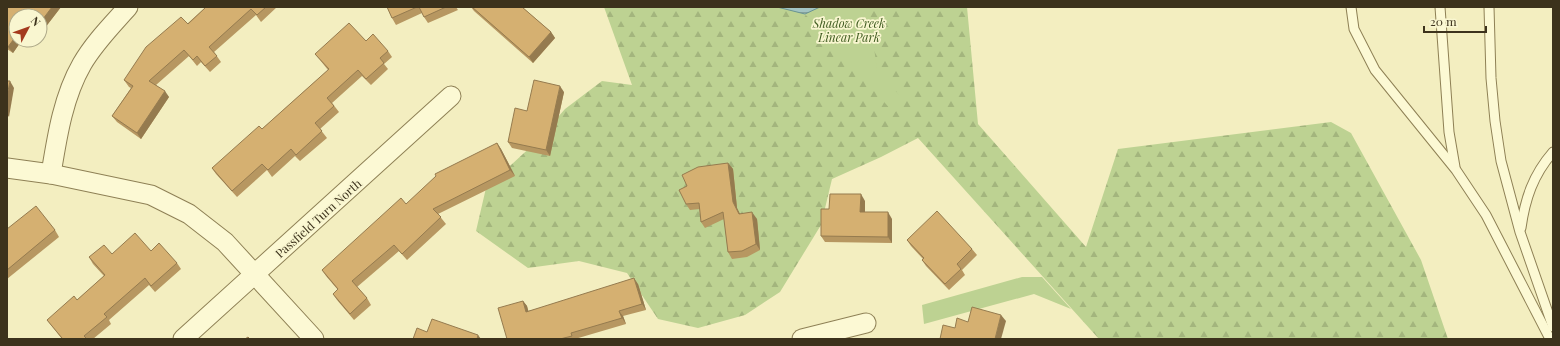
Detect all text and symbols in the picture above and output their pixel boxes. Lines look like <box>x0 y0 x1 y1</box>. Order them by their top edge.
north arrow <box>8 8 48 48</box>
scale bar <box>1424 8 1486 34</box>
text: N <box>28 13 44 29</box>
text: 20 m <box>1430 13 1457 29</box>
park label: Shadow Creek Linear Park <box>812 15 885 45</box>
street label: Passfield Turn North <box>272 175 364 261</box>

